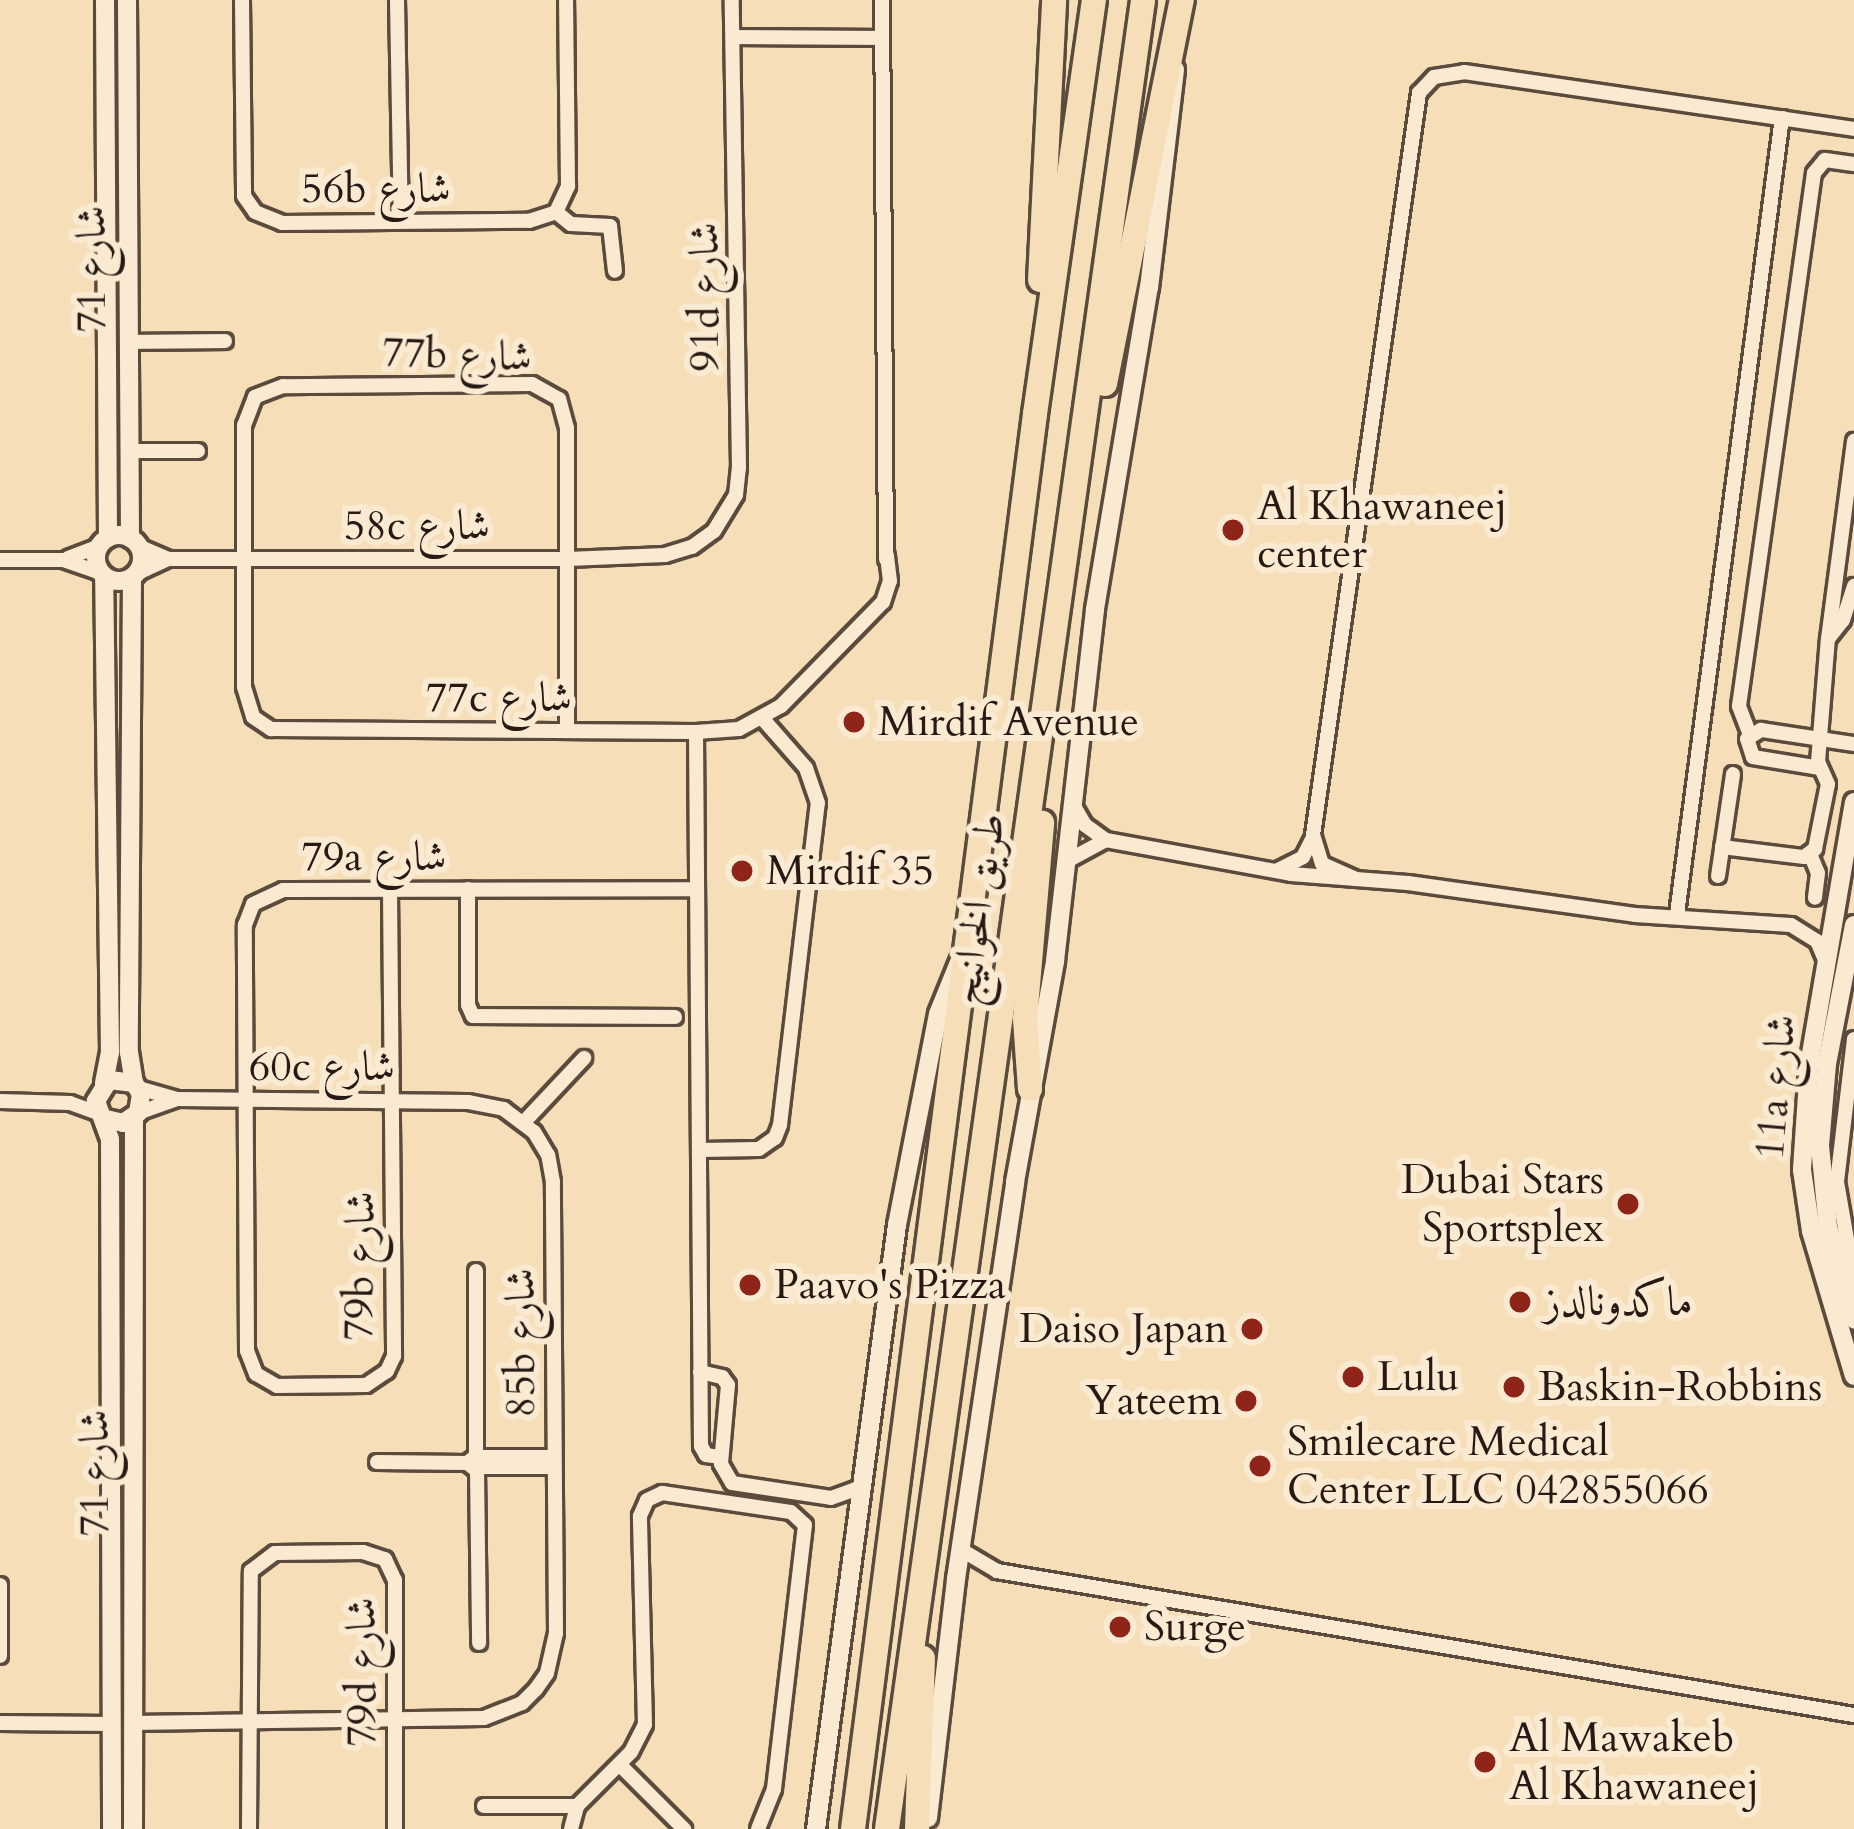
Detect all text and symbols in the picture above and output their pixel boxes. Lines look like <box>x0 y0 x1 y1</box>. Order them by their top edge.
street label: 56b شارع <box>301 164 451 214</box>
street label: شارع 71 <box>67 205 117 333</box>
street label: 91d شارع <box>680 222 730 372</box>
street label: 77b شارع <box>381 327 533 383</box>
place label: Al Khawaneej center <box>1257 481 1507 580</box>
street label: 58c شارع <box>344 501 490 551</box>
marker: Al Khawaneej center <box>1220 517 1246 543</box>
street label: 77c شارع <box>426 673 572 723</box>
place label: Mirdif Avenue <box>878 697 1139 747</box>
marker: Mirdif Avenue <box>841 709 867 735</box>
street label: طريق الخوانيج <box>940 810 1016 1008</box>
street label: 79a شارع <box>301 832 447 882</box>
place label: Mirdif 35 <box>766 846 934 896</box>
marker: Mirdif 35 <box>729 858 755 884</box>
street label: 11a شارع <box>1745 1012 1807 1162</box>
street label: 60c شارع <box>249 1042 395 1092</box>
place label: Dubai Stars Sportsplex <box>1401 1155 1604 1254</box>
street label: 79b شارع <box>333 1191 387 1341</box>
marker: Dubai Stars Sportsplex <box>1615 1191 1641 1217</box>
place label: Paavo's Pizza <box>774 1260 1006 1310</box>
street label: 85b شارع <box>496 1268 546 1418</box>
marker: Paavo's Pizza <box>737 1272 763 1298</box>
place label: ماكدونالدز <box>1544 1277 1693 1327</box>
marker: ماكدونالدز <box>1507 1289 1533 1315</box>
place label: Daiso Japan <box>1019 1304 1228 1354</box>
marker: Daiso Japan <box>1239 1316 1265 1342</box>
place label: Lulu <box>1377 1352 1459 1402</box>
place label: Baskin-Robbins <box>1538 1362 1822 1412</box>
marker: Lulu <box>1340 1364 1366 1390</box>
marker: Baskin-Robbins <box>1501 1374 1527 1400</box>
place label: Yateem <box>1086 1376 1222 1426</box>
marker: Yateem <box>1233 1388 1259 1414</box>
street label: شارع 71 <box>70 1409 120 1537</box>
place label: Smilecare Medical Center LLC 042855066 <box>1287 1417 1709 1516</box>
marker: Smilecare Medical Center LLC 042855066 <box>1244 1450 1276 1482</box>
street label: 79d شارع <box>337 1597 387 1747</box>
place label: Surge <box>1144 1602 1246 1652</box>
marker: Surge <box>1107 1614 1133 1640</box>
place label: Al Mawakeb Al Khawaneej <box>1509 1713 1759 1812</box>
marker: Al Mawakeb Al Khawaneej <box>1472 1749 1498 1775</box>

